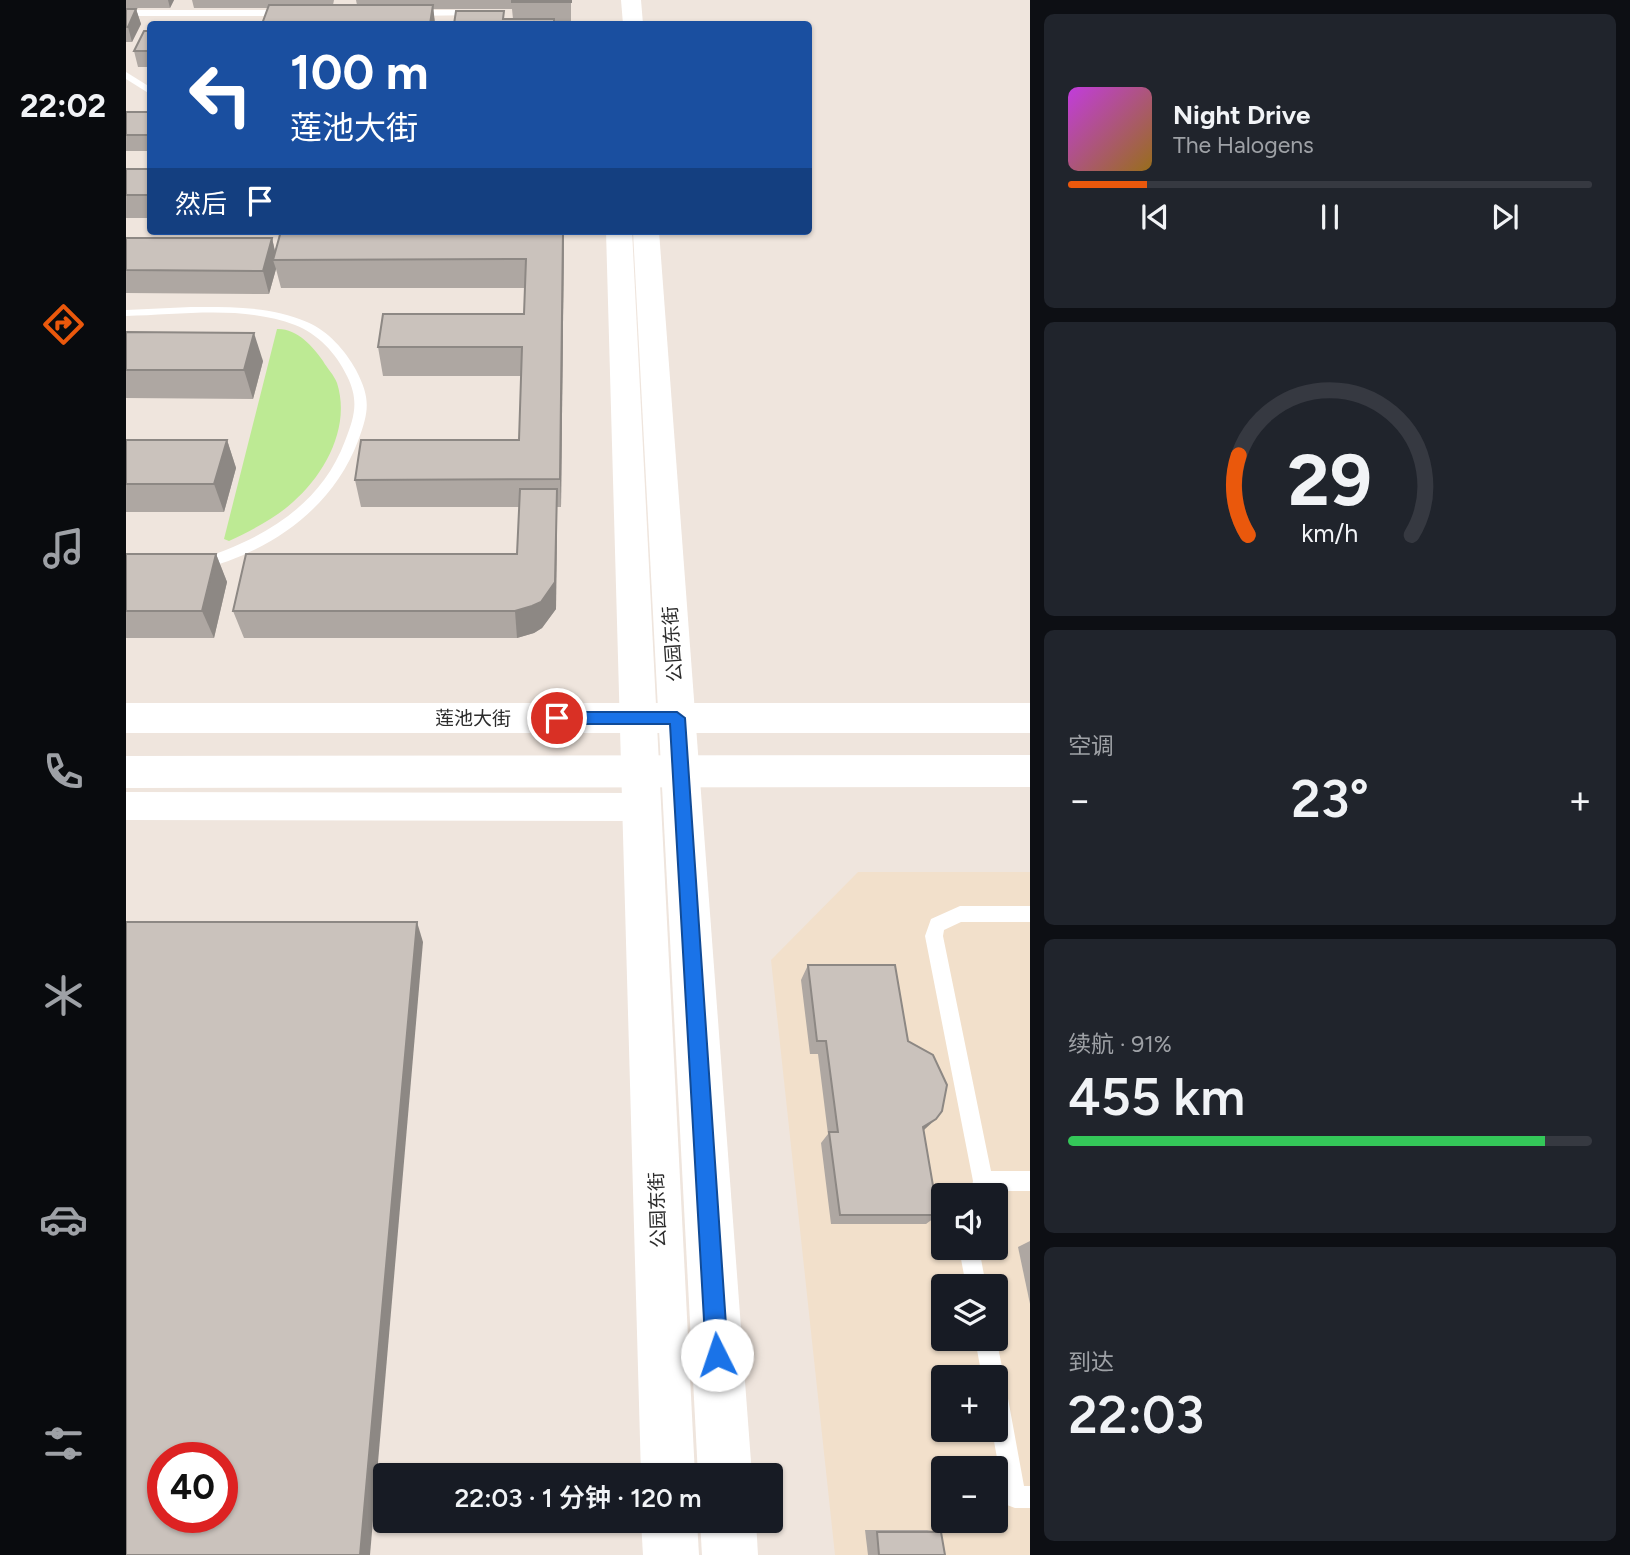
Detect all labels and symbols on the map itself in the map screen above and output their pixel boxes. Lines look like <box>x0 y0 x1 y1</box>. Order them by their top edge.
street label: 公园东街 <box>658 605 687 683</box>
pin <box>527 688 587 748</box>
street label: 莲池大街 <box>435 707 511 730</box>
street label: 公园东街 <box>645 1172 670 1248</box>
position arrow <box>680 1318 754 1392</box>
speed limit sign: 40 <box>147 1442 238 1533</box>

